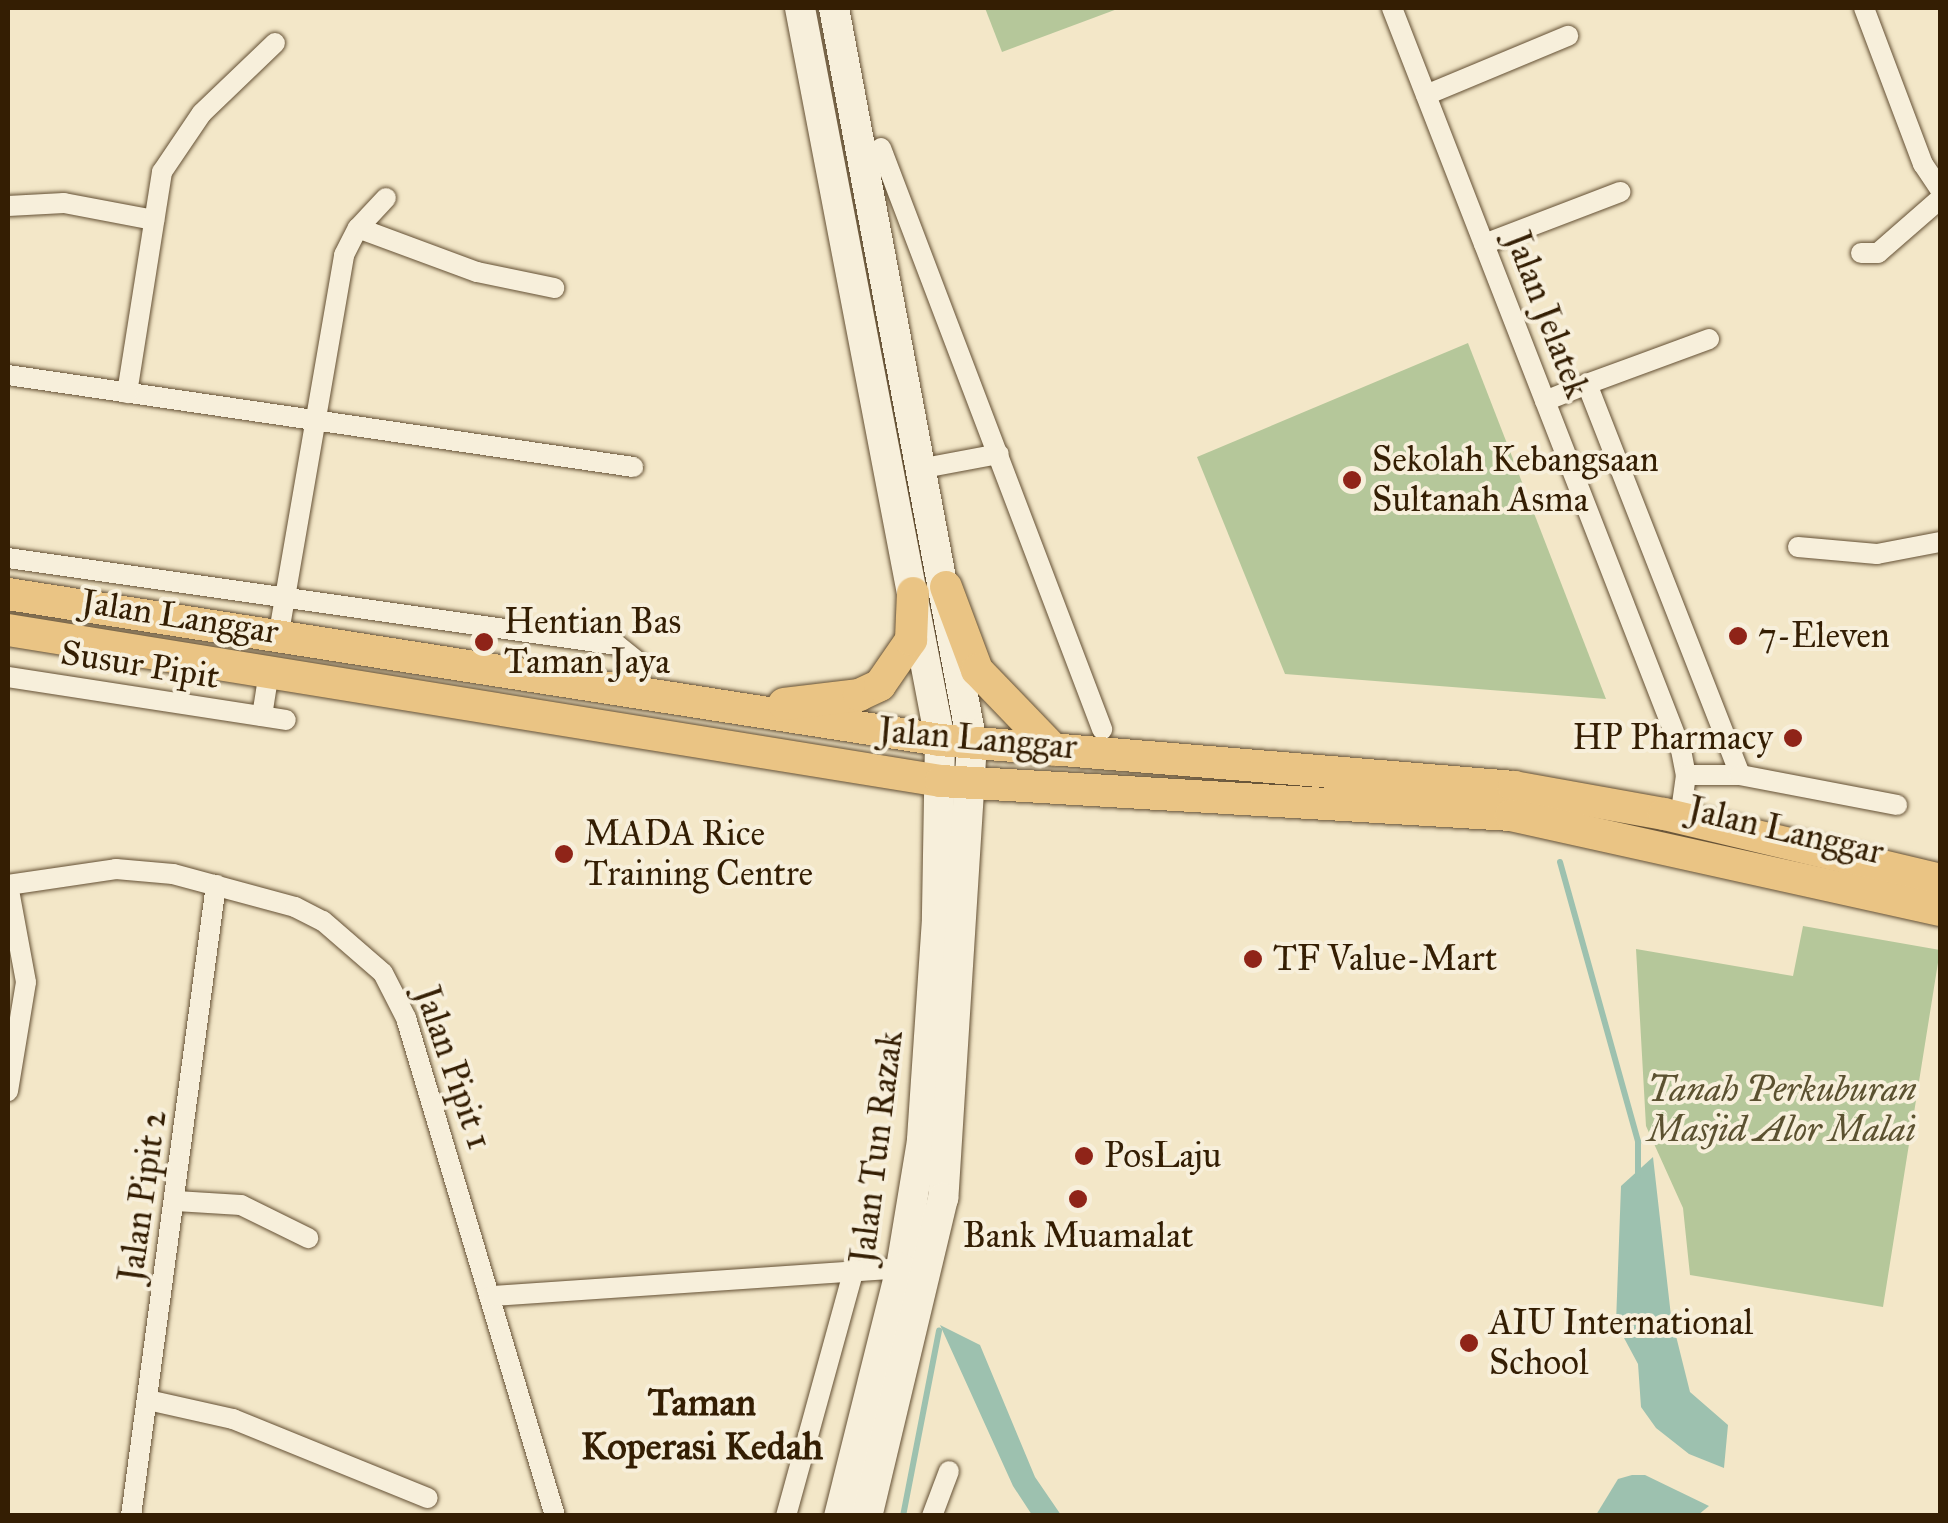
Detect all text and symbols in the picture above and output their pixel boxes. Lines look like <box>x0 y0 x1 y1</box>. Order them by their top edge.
street label: Jalan Jelatek <box>1496 226 1598 404</box>
place label: Sekolah Kebangsaan Sultanah Asma <box>1372 439 1659 521</box>
marker: Sekolah Kebangsaan Sultanah Asma <box>1341 469 1363 491</box>
street label: Jalan Langgar <box>78 581 282 653</box>
place label: Hentian Bas Taman Jaya <box>504 601 681 683</box>
place label: 7-Eleven <box>1758 615 1890 657</box>
marker: 7-Eleven <box>1727 625 1749 647</box>
marker: Hentian Bas Taman Jaya <box>473 631 495 653</box>
street label: Susur Pipit <box>58 632 222 698</box>
street label: Jalan Langgar <box>877 709 1079 769</box>
place label: HP Pharmacy <box>1572 717 1773 759</box>
marker: HP Pharmacy <box>1782 727 1804 749</box>
street label: Jalan Langgar <box>1684 788 1888 874</box>
place label: MADA Rice Training Centre <box>584 813 813 895</box>
marker: MADA Rice Training Centre <box>553 843 575 865</box>
place label: TF Value-Mart <box>1273 938 1497 980</box>
marker: TF Value-Mart <box>1242 948 1264 970</box>
street label: Jalan Pipit 1 <box>406 981 500 1155</box>
street label: Jalan Tun Razak <box>842 1028 912 1266</box>
park label: Tanah Perkuburan Masjid Alor Malai <box>1648 1069 1916 1151</box>
street label: Jalan Pipit 2 <box>110 1108 176 1284</box>
place label: PosLaju <box>1104 1135 1221 1177</box>
marker: PosLaju <box>1073 1145 1095 1167</box>
marker: Bank Muamalat <box>1067 1188 1089 1210</box>
place label: Bank Muamalat <box>963 1215 1193 1257</box>
place label: AIU International School <box>1489 1302 1753 1384</box>
marker: AIU International School <box>1458 1332 1480 1354</box>
district label: Taman Koperasi Kedah <box>581 1380 823 1470</box>

